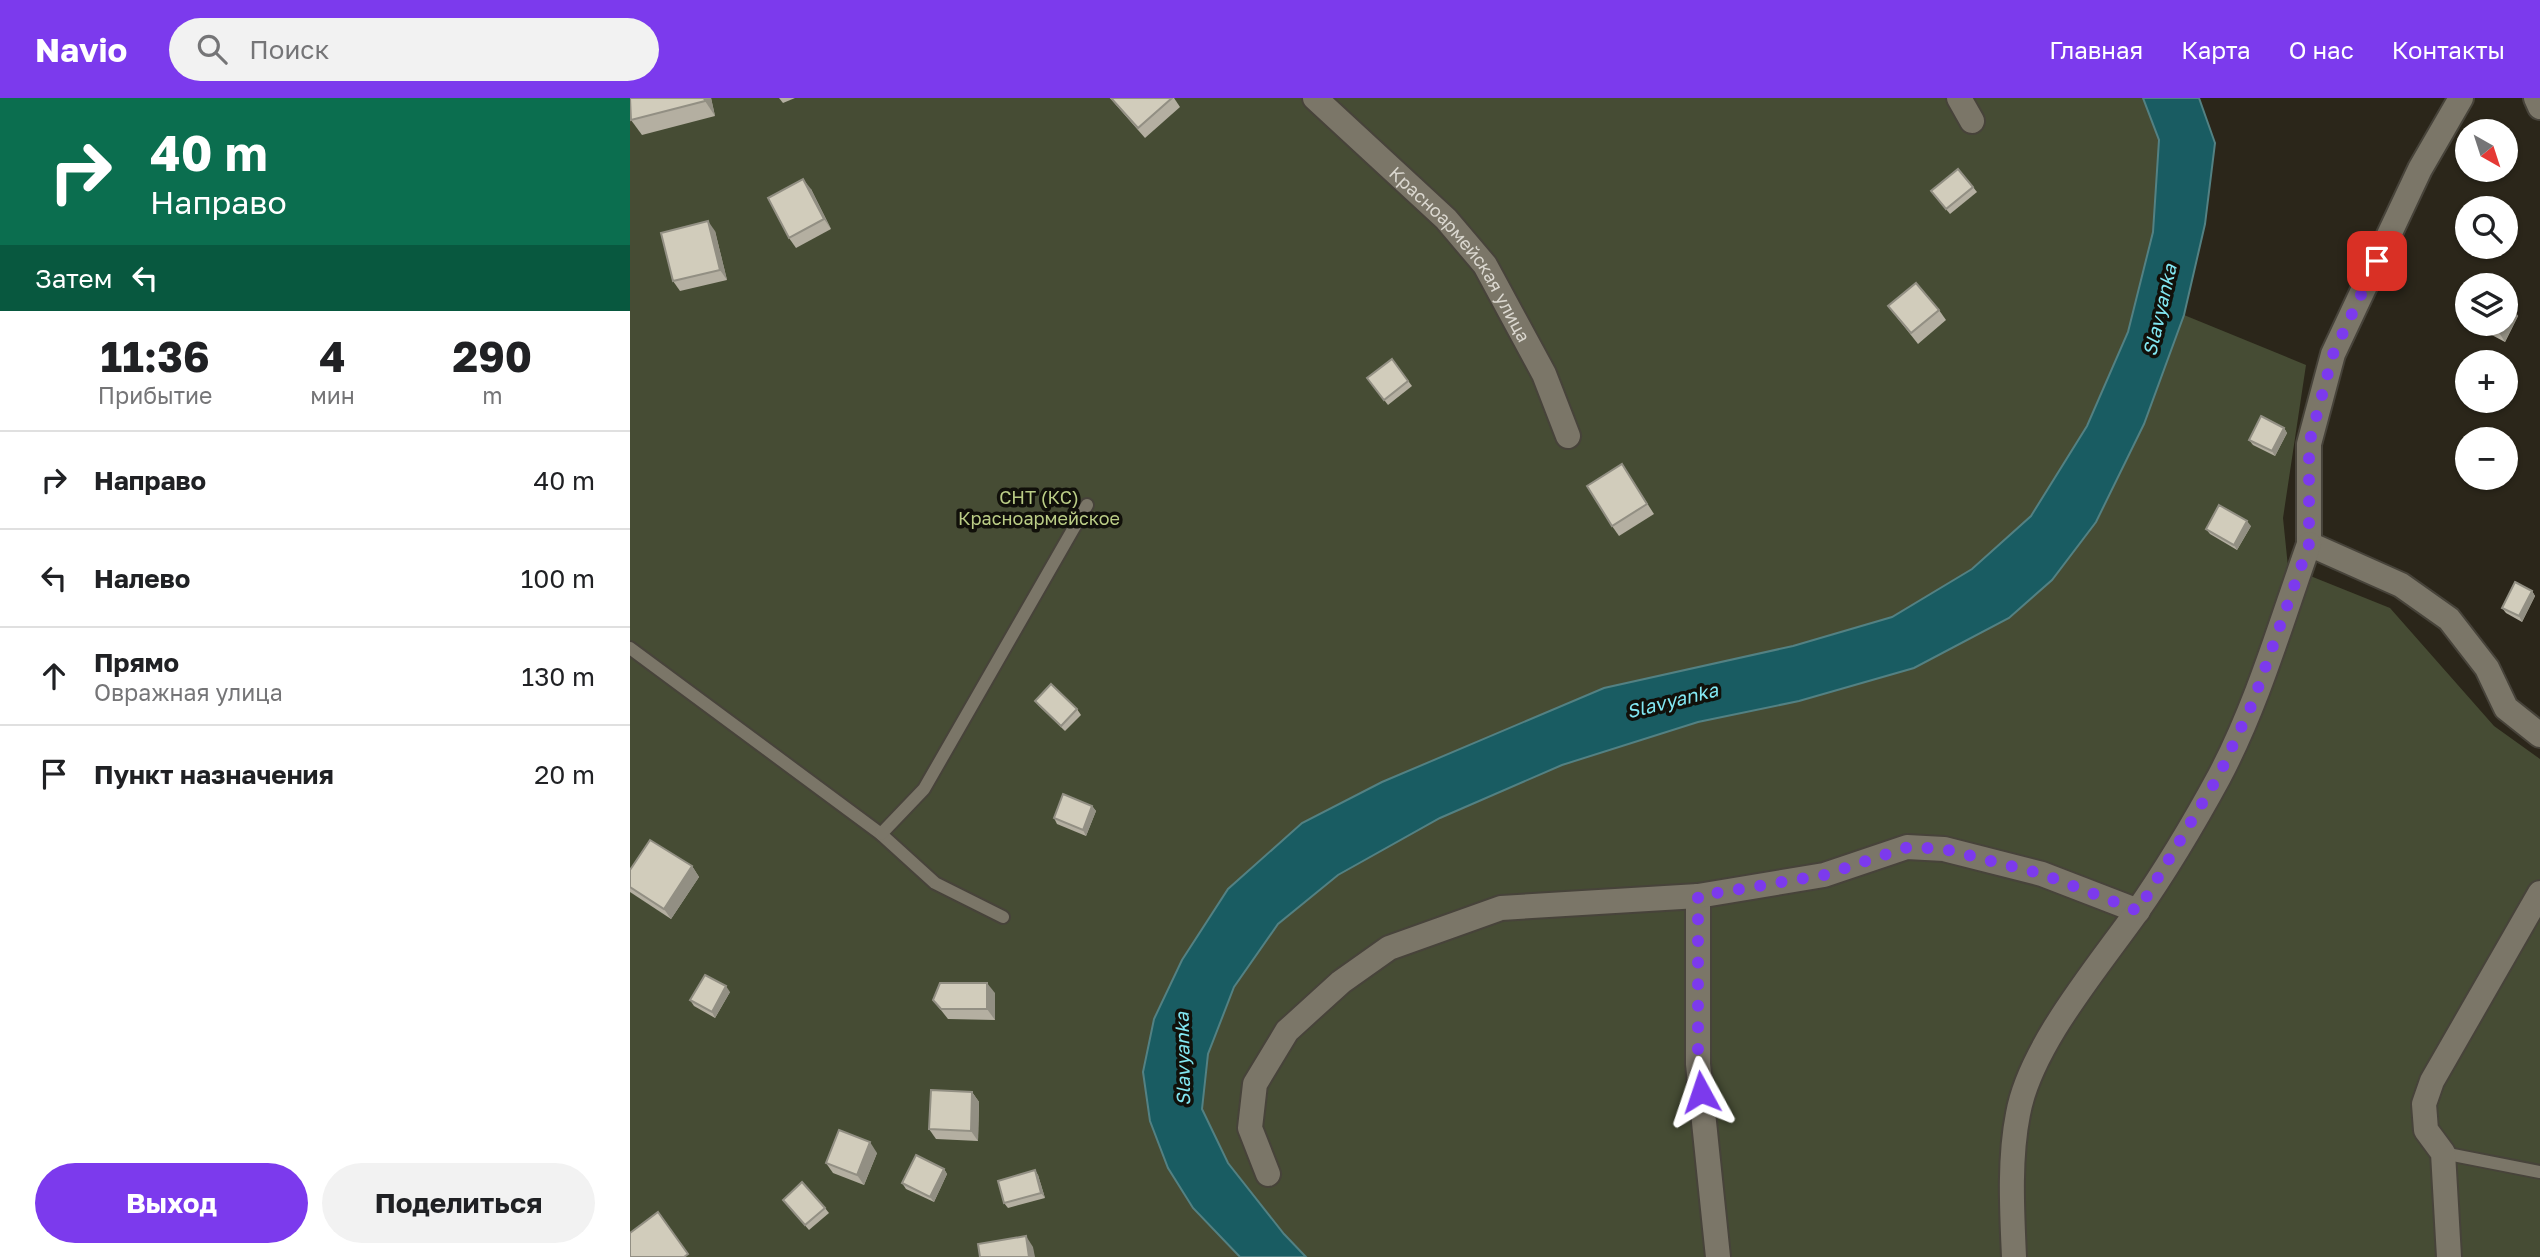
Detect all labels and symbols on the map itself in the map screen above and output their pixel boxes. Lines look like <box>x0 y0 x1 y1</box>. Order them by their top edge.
north arrow <box>2455 119 2518 182</box>
street label: Красноармейская улица <box>1385 162 1536 346</box>
pin <box>2347 231 2407 291</box>
water label: Slavyanka <box>2137 261 2181 358</box>
park label: СНТ (КС) Красноармейское <box>958 486 1120 529</box>
water label: Slavyanka <box>1624 677 1721 722</box>
water label: Slavyanka <box>1170 1011 1194 1106</box>
position arrow <box>1664 1055 1738 1129</box>

